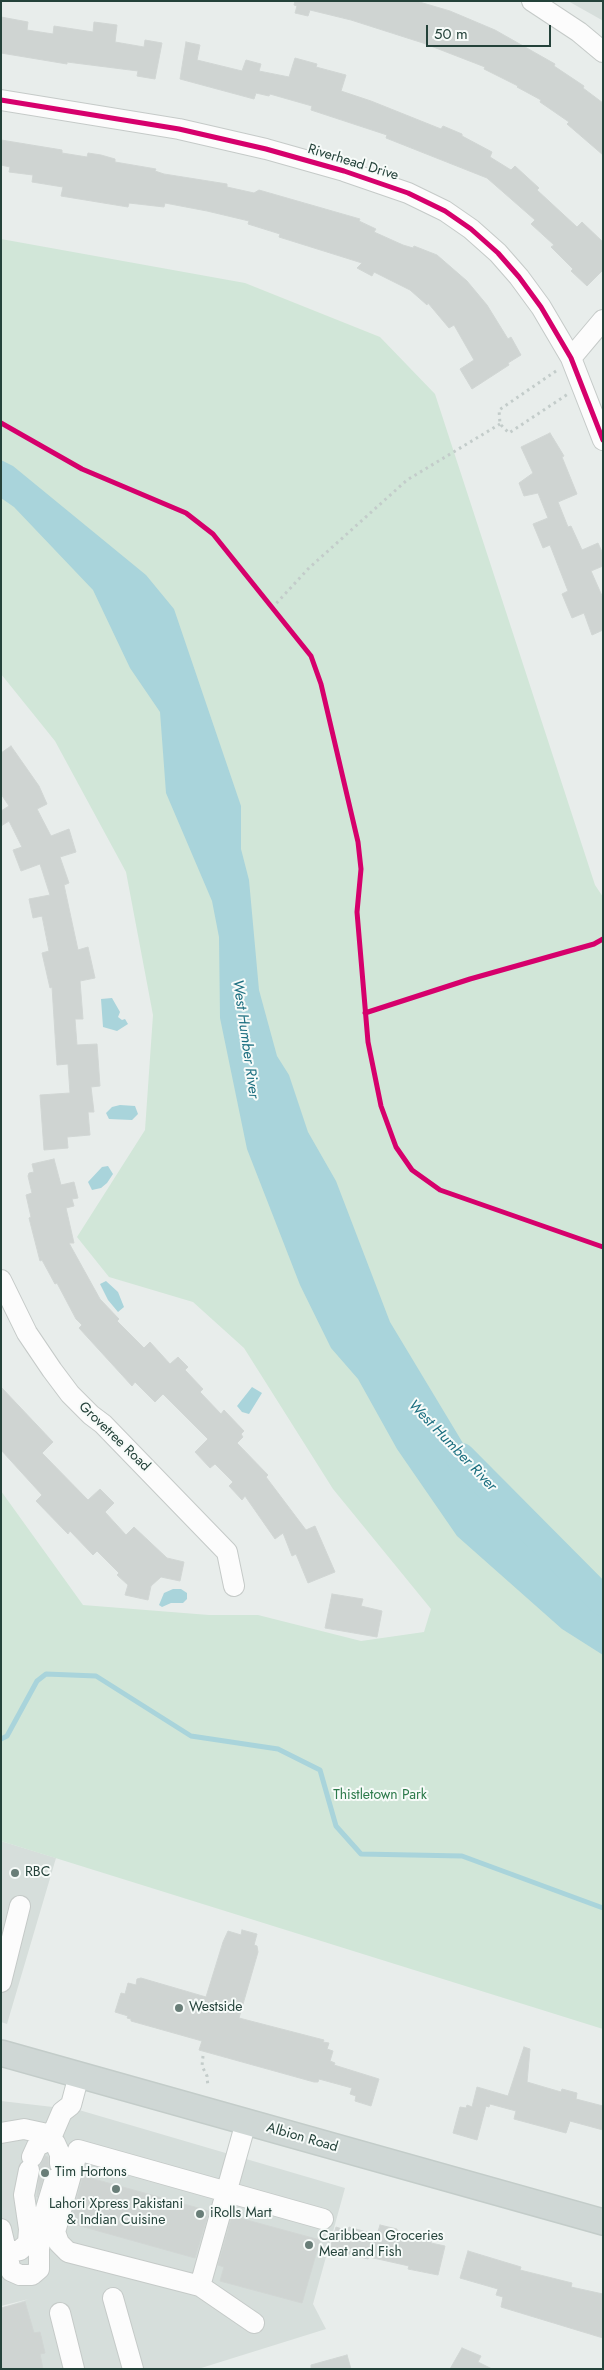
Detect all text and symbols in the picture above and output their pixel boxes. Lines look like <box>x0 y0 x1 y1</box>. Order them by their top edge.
scale bar <box>429 15 554 47</box>
text: 50 m <box>434 23 468 45</box>
street label: Riverhead Drive <box>306 141 400 185</box>
water label: West Humber River <box>228 978 262 1100</box>
water label: West Humber River <box>404 1397 500 1495</box>
street label: Grovetree Road <box>75 1399 153 1475</box>
park label: Thistletown Park <box>333 1788 427 1804</box>
place label: RBC <box>25 1865 50 1881</box>
marker: RBC <box>9 1867 21 1879</box>
place label: Westside <box>189 2000 242 2016</box>
marker: Westside <box>173 2002 185 2014</box>
street label: Albion Road <box>264 2120 340 2156</box>
place label: Tim Hortons <box>55 2165 127 2181</box>
marker: Tim Hortons <box>39 2167 51 2179</box>
marker: Lahori Xpress Pakistani & Indian Cuisine <box>110 2183 122 2195</box>
place label: Lahori Xpress Pakistani & Indian Cuisine <box>49 2197 183 2230</box>
place label: iRolls Mart <box>210 2206 272 2222</box>
marker: iRolls Mart <box>194 2208 206 2220</box>
place label: Caribbean Groceries Meat and Fish <box>319 2229 444 2262</box>
marker: Caribbean Groceries Meat and Fish <box>303 2239 315 2251</box>

